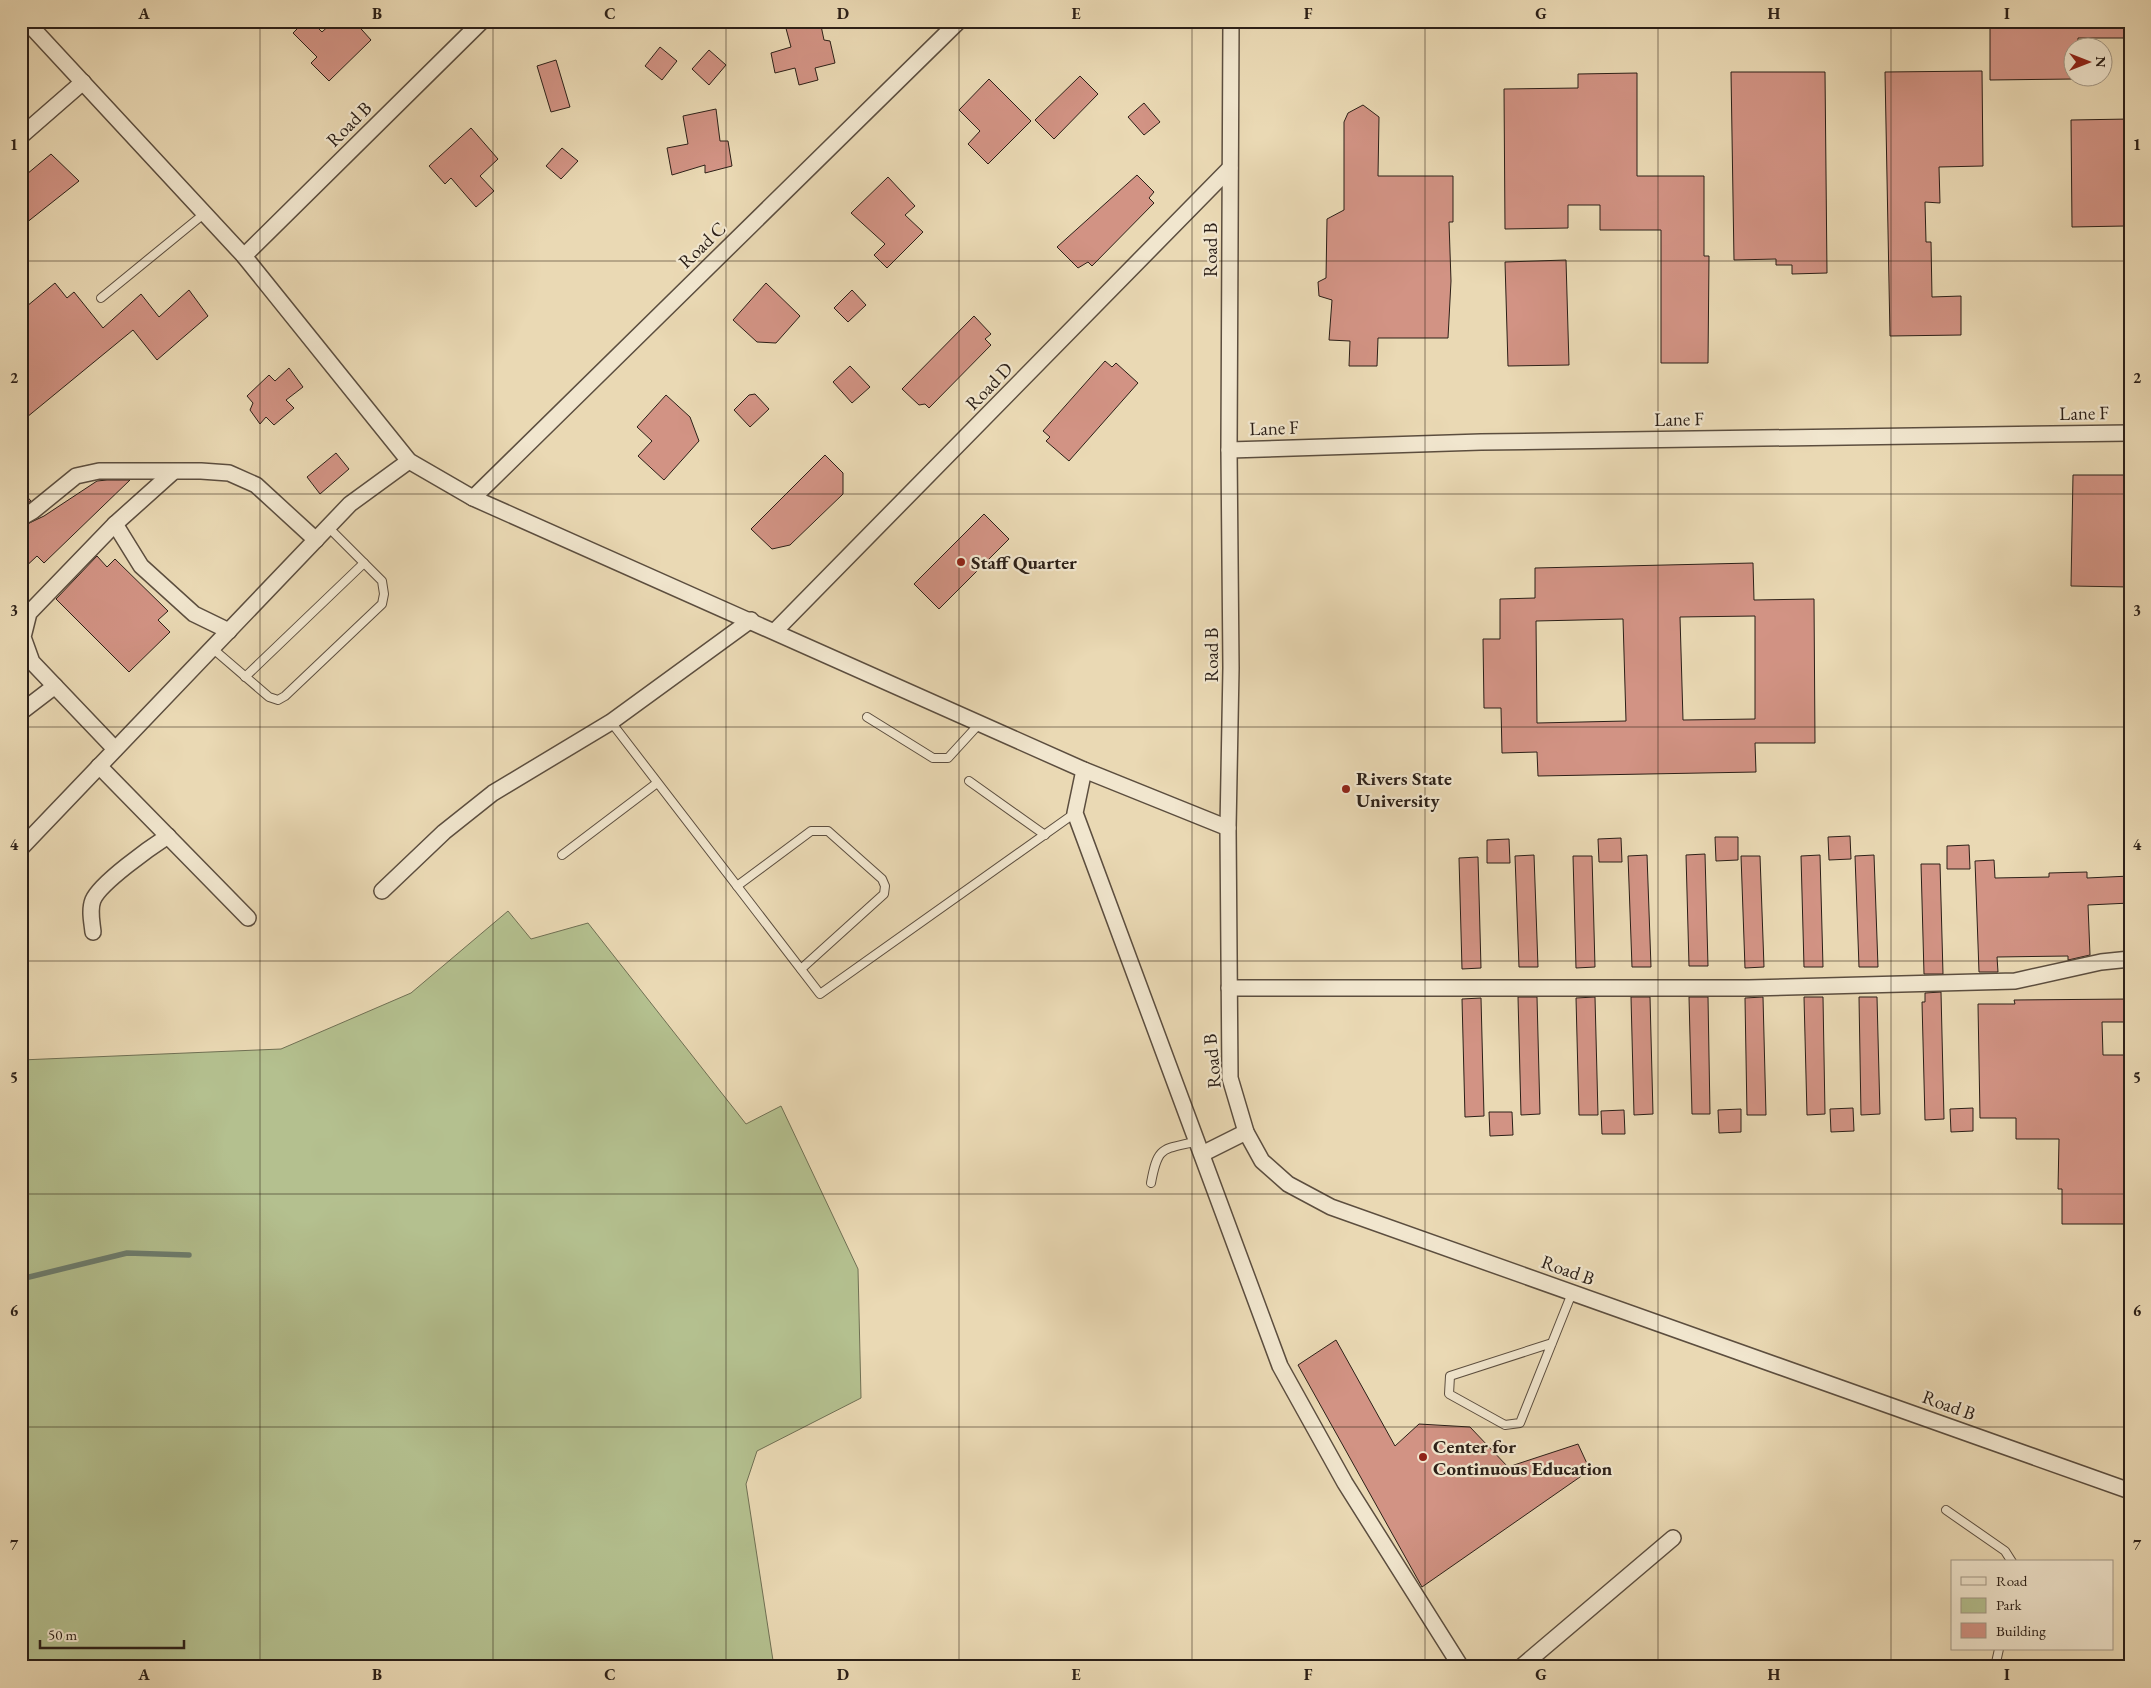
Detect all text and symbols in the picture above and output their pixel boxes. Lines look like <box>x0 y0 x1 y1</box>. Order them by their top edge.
text: A <box>137 3 150 24</box>
text: B <box>372 3 382 24</box>
text: C <box>604 3 616 24</box>
text: D <box>837 3 849 24</box>
text: E <box>1071 3 1081 24</box>
text: F <box>1304 3 1313 24</box>
text: G <box>1535 3 1547 24</box>
text: H <box>1768 3 1781 24</box>
text: I <box>2004 3 2010 24</box>
north arrow <box>2064 38 2114 88</box>
text: N <box>2092 56 2110 68</box>
street label: Road B <box>321 96 377 152</box>
text: 1 <box>10 134 18 155</box>
text: 1 <box>2133 134 2141 155</box>
street label: Road C <box>673 216 731 274</box>
street label: Road B <box>1198 223 1223 277</box>
street label: Road D <box>960 356 1018 416</box>
text: 2 <box>10 367 19 388</box>
text: 2 <box>2133 367 2142 388</box>
street label: Lane F <box>2059 400 2109 426</box>
street label: Lane F <box>1654 406 1704 432</box>
street label: Lane F <box>1249 415 1300 441</box>
place label: Staff Quarter <box>971 550 1077 575</box>
marker: Staff Quarter <box>955 556 967 568</box>
text: 3 <box>10 600 18 621</box>
text: 3 <box>2133 600 2141 621</box>
street label: Road B <box>1199 628 1224 682</box>
place label: Rivers State University <box>1356 766 1452 813</box>
marker: Rivers State University <box>1340 783 1352 795</box>
text: 4 <box>10 834 19 855</box>
text: 4 <box>2133 834 2142 855</box>
street label: Road B <box>1197 1033 1227 1089</box>
text: 5 <box>10 1067 18 1088</box>
text: 5 <box>2133 1067 2141 1088</box>
street label: Road B <box>1538 1249 1598 1291</box>
text: 6 <box>10 1300 19 1321</box>
text: 6 <box>2133 1300 2142 1321</box>
street label: Road B <box>1919 1384 1979 1426</box>
place label: Center for Continuous Education <box>1433 1434 1613 1481</box>
marker: Center for Continuous Education <box>1417 1451 1429 1463</box>
text: 7 <box>10 1534 19 1555</box>
text: 7 <box>2133 1534 2142 1555</box>
legend <box>1951 1560 2114 1650</box>
text: Road <box>1996 1571 2028 1590</box>
text: Park <box>1996 1595 2023 1614</box>
scale bar <box>40 1618 184 1650</box>
text: Building <box>1996 1621 2046 1640</box>
text: 50 m <box>48 1625 77 1644</box>
text: A <box>137 1664 150 1685</box>
text: B <box>372 1664 382 1685</box>
text: C <box>604 1664 616 1685</box>
text: D <box>837 1664 849 1685</box>
text: E <box>1071 1664 1081 1685</box>
text: F <box>1304 1664 1313 1685</box>
text: G <box>1535 1664 1547 1685</box>
text: H <box>1768 1664 1781 1685</box>
text: I <box>2004 1664 2010 1685</box>

